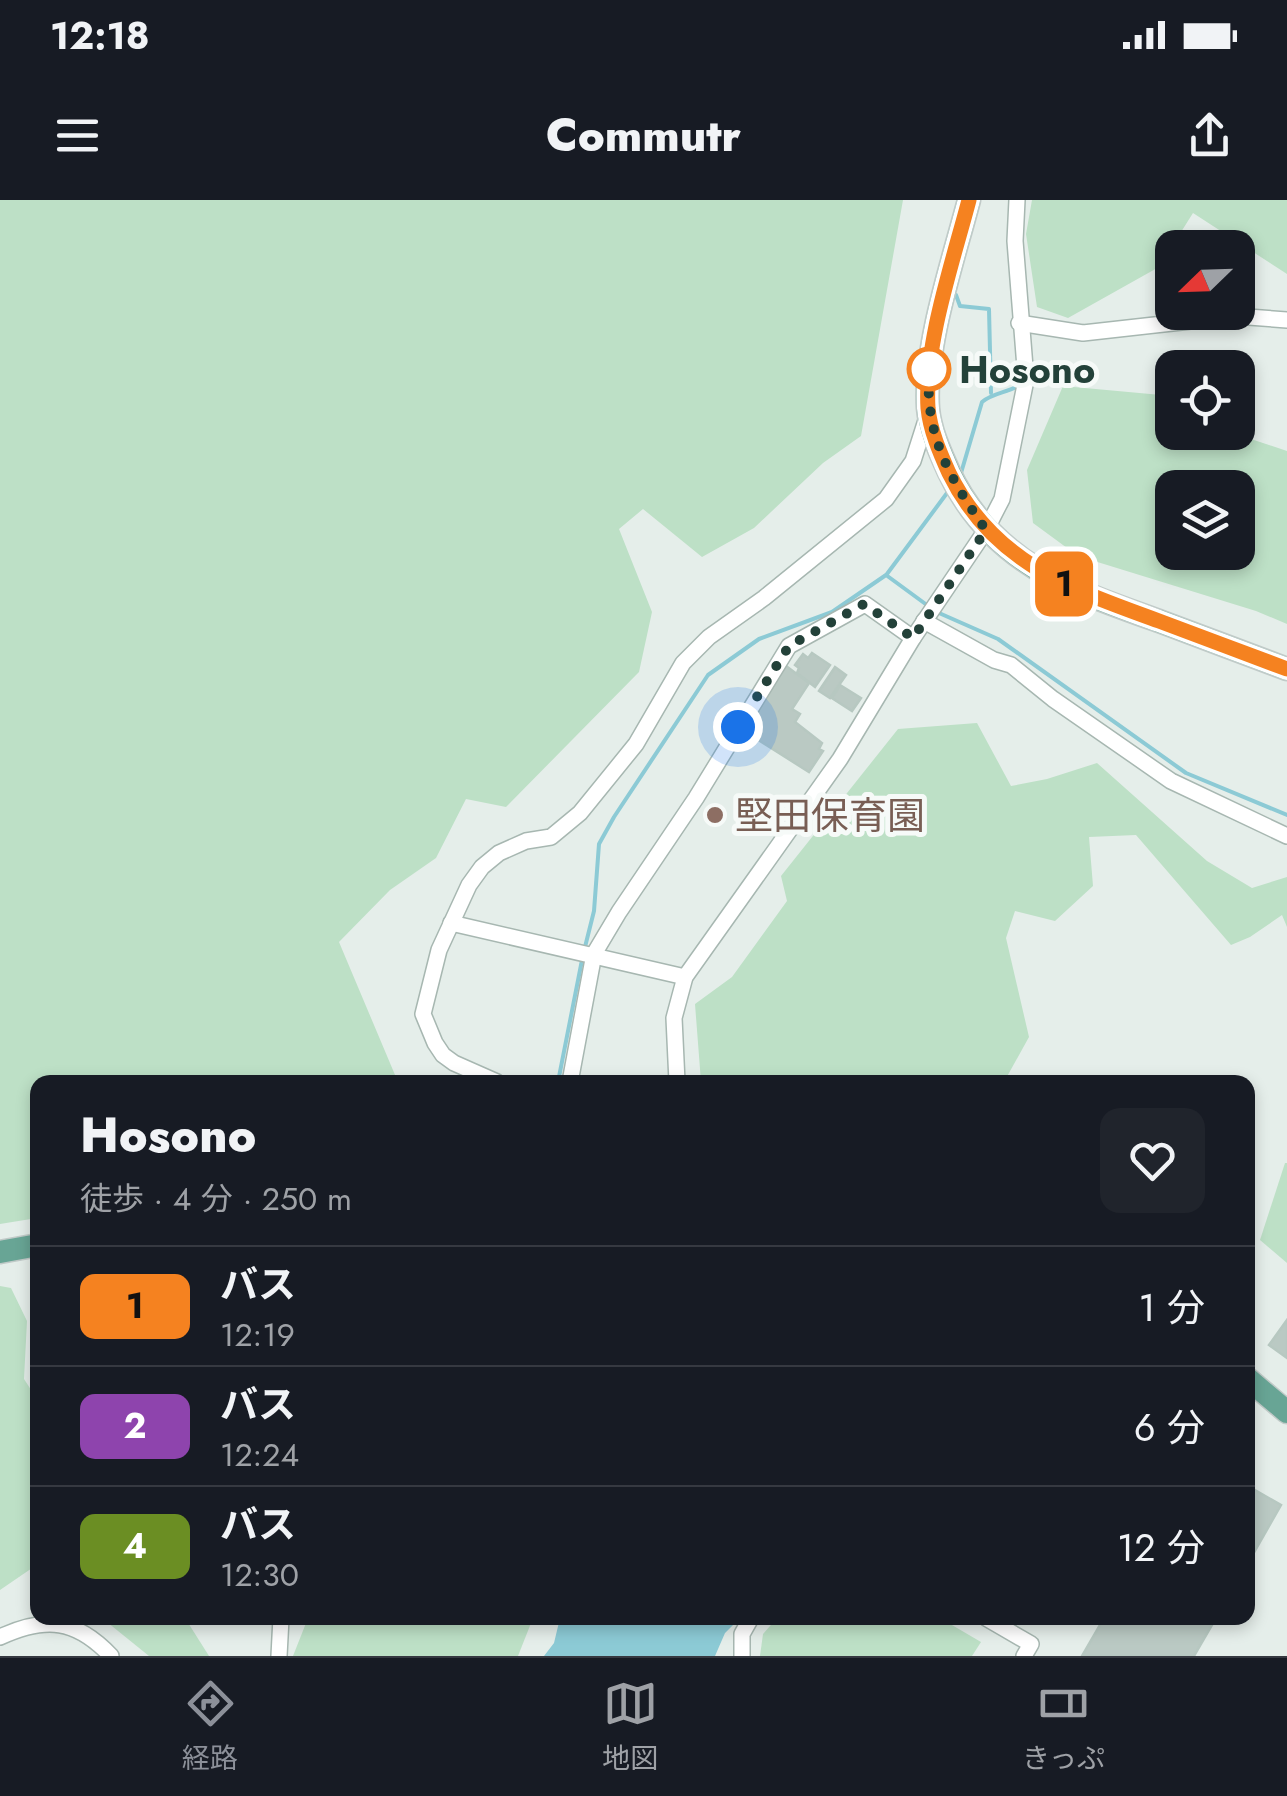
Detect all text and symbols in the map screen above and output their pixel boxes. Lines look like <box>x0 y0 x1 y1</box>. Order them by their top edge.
text: 12:18 <box>50 8 150 63</box>
text: Commutr <box>546 103 741 168</box>
icon: menu <box>50 108 105 163</box>
icon: share <box>1182 108 1237 163</box>
north arrow <box>1155 230 1255 330</box>
map controls <box>1155 230 1255 570</box>
place label: Hosono <box>959 342 1095 397</box>
marker: Hosono <box>908 348 950 390</box>
button: locate <box>1155 350 1255 450</box>
button: layers <box>1155 470 1255 570</box>
line badge: 1 <box>1032 552 1096 616</box>
text: 1 <box>1055 559 1073 609</box>
your location <box>713 702 763 752</box>
place label: 堅田保育園 <box>735 788 925 843</box>
marker: 堅田保育園 <box>704 804 726 826</box>
text: Hosono <box>80 1101 256 1170</box>
button: heart <box>1100 1108 1205 1213</box>
text: 徒歩 · 4 分 · 250 m <box>80 1176 352 1222</box>
text: バス <box>220 1257 296 1312</box>
text: 1 分 <box>1138 1280 1205 1335</box>
text: 1 <box>126 1281 144 1331</box>
text: 12:19 <box>220 1312 295 1358</box>
text: バス <box>220 1377 296 1432</box>
text: 6 分 <box>1134 1400 1205 1455</box>
text: 2 <box>124 1401 146 1451</box>
text: 12:24 <box>220 1432 299 1478</box>
text: バス <box>220 1497 296 1552</box>
text: 12 分 <box>1117 1520 1205 1575</box>
text: 4 <box>123 1521 147 1571</box>
text: 12:30 <box>220 1552 299 1598</box>
tab: 経路 <box>182 1676 238 1779</box>
tab: 地図 <box>602 1676 658 1779</box>
tab: きっぷ <box>1022 1676 1105 1779</box>

